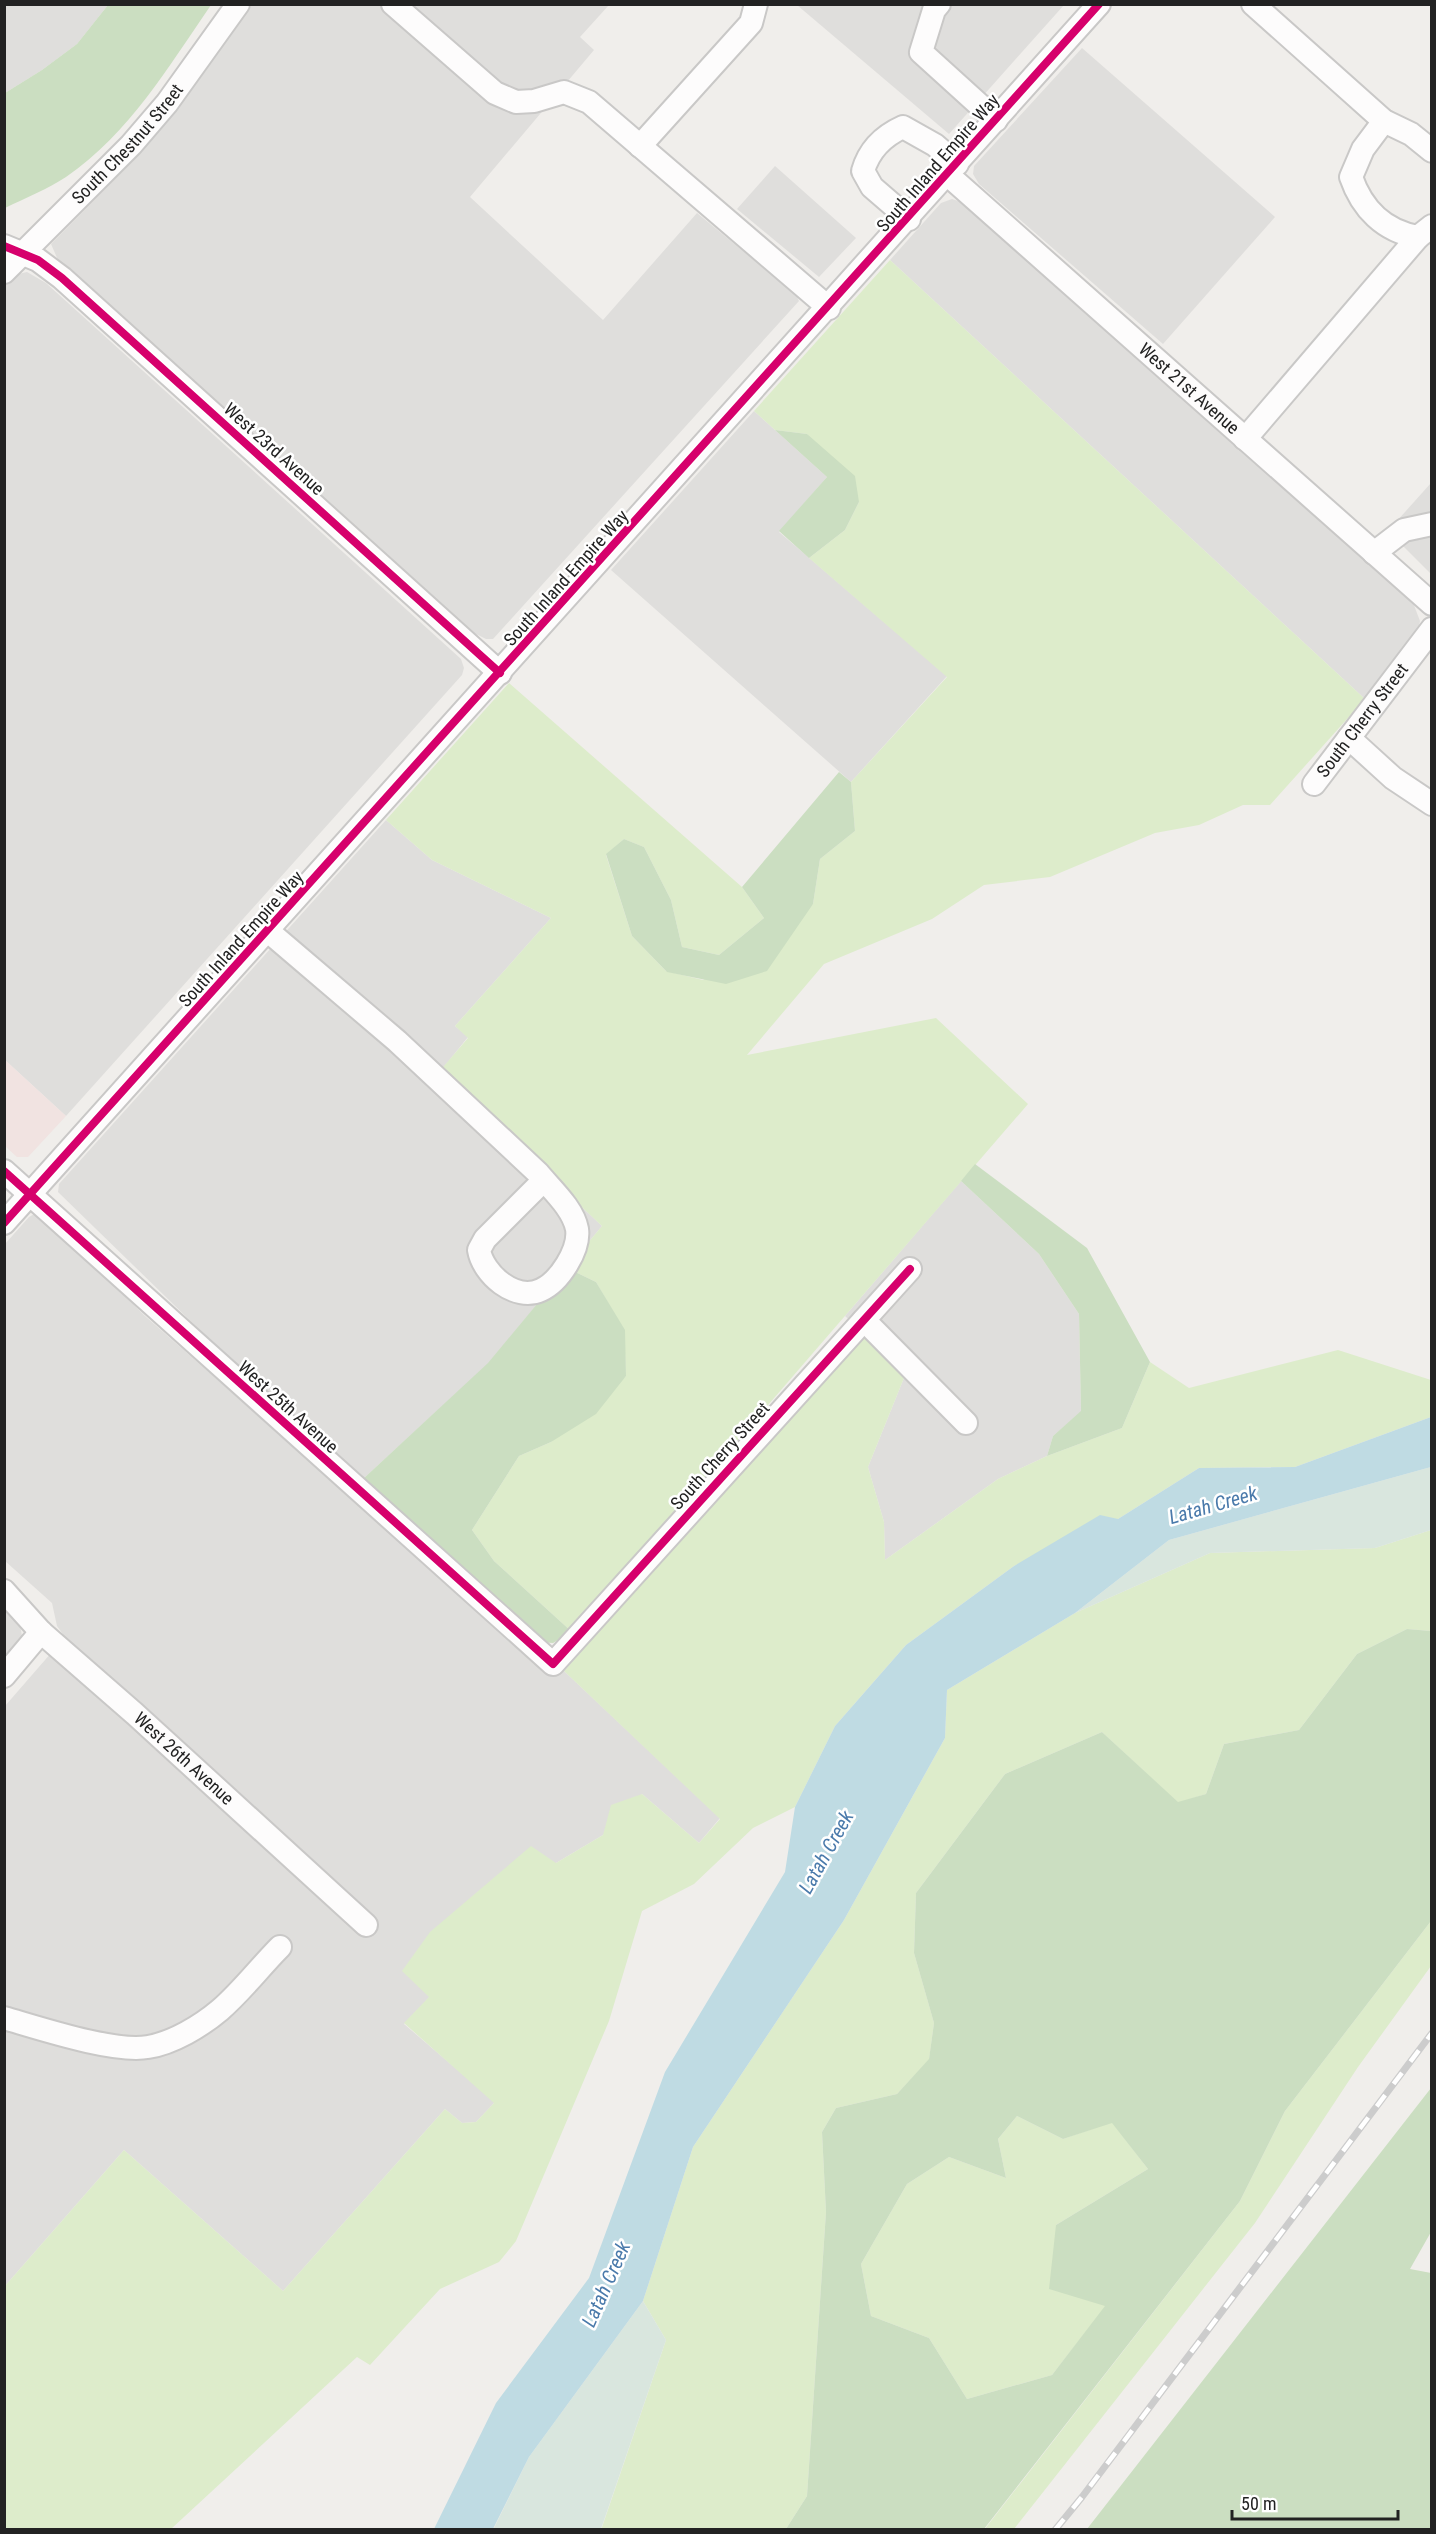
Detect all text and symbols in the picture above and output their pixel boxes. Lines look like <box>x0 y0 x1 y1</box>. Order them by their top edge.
street label: South Chestnut Street <box>67 80 187 208</box>
street label: South Inland Empire Way <box>872 89 1004 236</box>
street label: West 21st Avenue <box>1135 338 1244 438</box>
street label: West 23rd Avenue <box>220 398 329 499</box>
street label: South Inland Empire Way <box>499 505 633 650</box>
street label: South Cherry Street <box>1312 659 1412 781</box>
street label: South Inland Empire Way <box>174 866 308 1011</box>
street label: West 25th Avenue <box>234 1356 343 1457</box>
street label: South Cherry Street <box>666 1398 773 1514</box>
water label: Latah Creek <box>1166 1481 1261 1529</box>
street label: West 26th Avenue <box>130 1707 238 1809</box>
water label: Latah Creek <box>793 1805 859 1898</box>
water label: Latah Creek <box>577 2236 636 2331</box>
scale bar <box>1232 2483 1398 2521</box>
text: 50 m <box>1241 2493 1276 2514</box>

